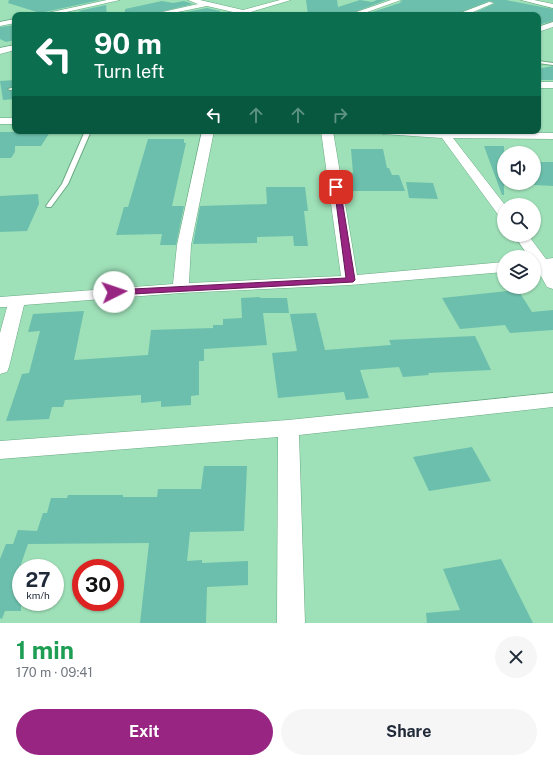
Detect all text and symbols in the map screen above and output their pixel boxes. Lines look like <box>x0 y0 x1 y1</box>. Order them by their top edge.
text: 90 m <box>94 27 162 60</box>
icon: left <box>28 28 80 80</box>
text: Turn left <box>94 61 164 82</box>
icon: left <box>203 104 225 126</box>
icon: ahead <box>245 104 267 126</box>
icon: ahead <box>287 104 309 126</box>
icon: right <box>329 104 351 126</box>
map controls <box>497 146 541 294</box>
button: sound <box>497 146 541 190</box>
pin <box>319 170 353 204</box>
icon: arrive <box>325 176 347 198</box>
button: search <box>497 198 541 242</box>
button: layers <box>497 250 541 294</box>
position arrow <box>93 271 135 313</box>
speed limit sign: 30 <box>72 559 124 611</box>
text: 27 <box>25 568 51 592</box>
text: km/h <box>26 589 50 601</box>
text: 1 min <box>16 636 74 664</box>
button: close <box>495 636 537 678</box>
text: 170 m · 09:41 <box>16 665 93 680</box>
button: Exit <box>16 709 273 755</box>
button: Share <box>281 709 537 755</box>

